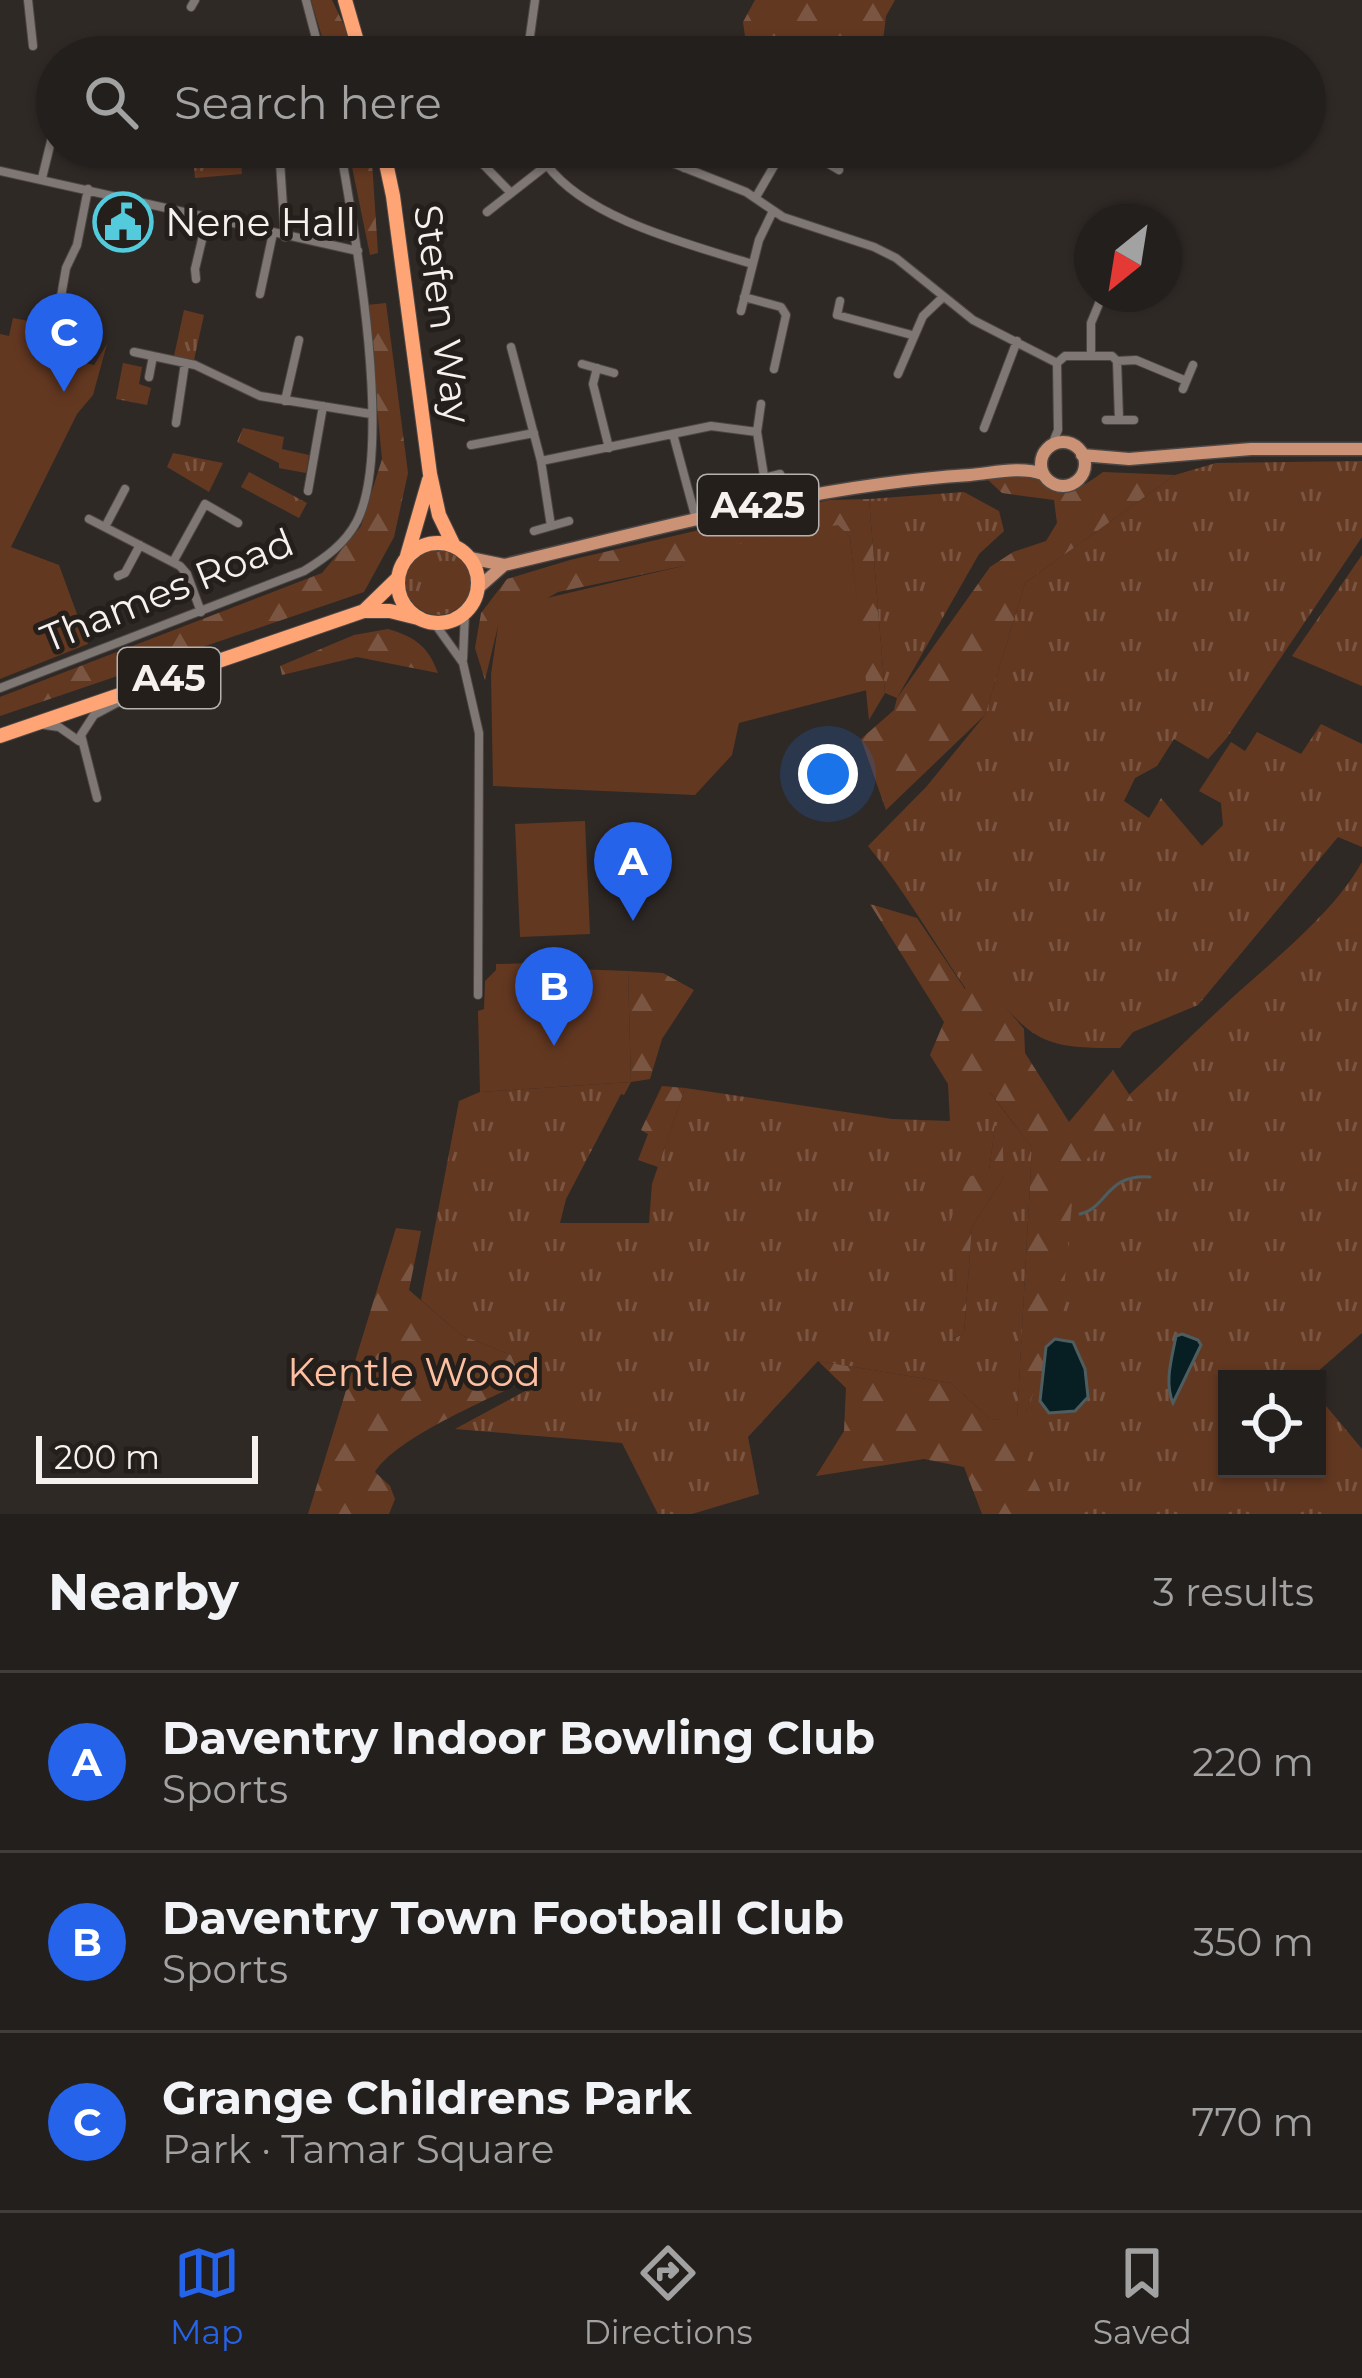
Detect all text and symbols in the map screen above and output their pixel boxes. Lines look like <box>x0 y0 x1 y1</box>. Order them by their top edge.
search box <box>36 36 1326 168</box>
icon: search <box>78 69 144 135</box>
text: Search here <box>174 75 442 130</box>
public building icon: Nene Hall <box>92 191 154 253</box>
place label: Nene Hall <box>165 198 356 246</box>
street label: Stefen Way <box>404 202 482 427</box>
north arrow <box>1074 204 1182 312</box>
pin: C <box>25 293 103 392</box>
road number: A425 <box>698 475 818 535</box>
street label: Thames Road <box>34 518 300 662</box>
road number: A45 <box>118 648 220 708</box>
your location <box>798 744 858 804</box>
pin: A <box>594 822 672 921</box>
pin: B <box>515 947 593 1046</box>
park label: Kentle Wood <box>287 1348 541 1396</box>
map controls <box>1218 1370 1326 1478</box>
button: locate <box>1218 1370 1326 1478</box>
scale bar <box>36 1430 258 1483</box>
text: 200 m <box>54 1437 160 1477</box>
text: Nearby <box>48 1561 239 1623</box>
text: 3 results <box>1153 1568 1314 1616</box>
text: Daventry Indoor Bowling Club <box>162 1710 875 1765</box>
text: A <box>72 1738 102 1786</box>
text: 220 m <box>1192 1738 1314 1786</box>
text: Sports <box>162 1765 288 1813</box>
text: Daventry Town Football Club <box>162 1890 844 1945</box>
text: B <box>72 1918 102 1966</box>
text: 350 m <box>1193 1918 1314 1966</box>
text: Sports <box>162 1945 288 1993</box>
text: Grange Childrens Park <box>162 2070 692 2125</box>
text: C <box>73 2098 101 2146</box>
text: 770 m <box>1191 2098 1314 2146</box>
text: Park · Tamar Square <box>162 2125 554 2173</box>
tab: Map <box>170 2240 243 2352</box>
tab: Directions <box>584 2240 753 2352</box>
tab: Saved <box>1093 2240 1192 2352</box>

